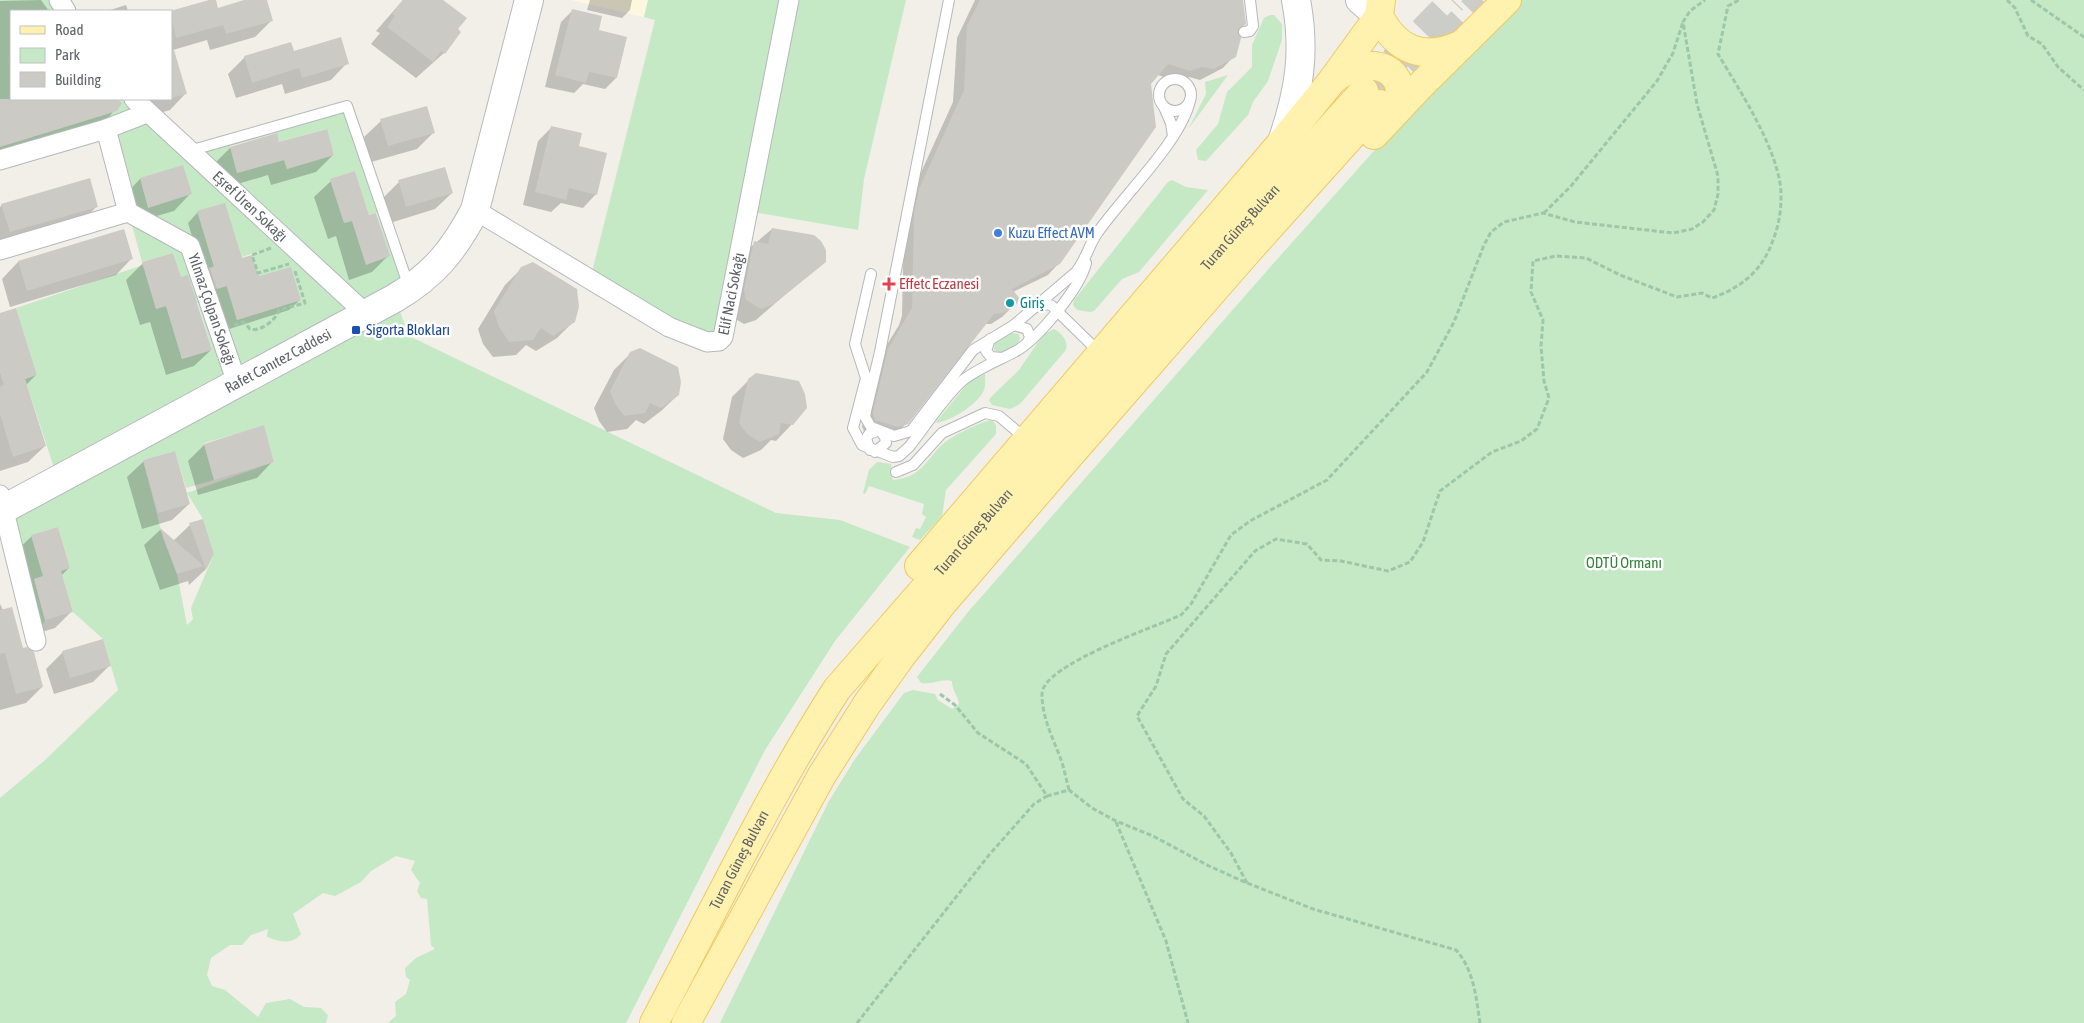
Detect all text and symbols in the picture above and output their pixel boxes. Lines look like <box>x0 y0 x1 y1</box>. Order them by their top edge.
legend <box>10 10 172 100</box>
text: Road <box>55 21 84 38</box>
text: Park <box>55 46 80 63</box>
text: Building <box>55 71 101 88</box>
street label: Eşref Üren Sokağı <box>209 167 291 245</box>
street label: Turan Güneş Bulvarı <box>1197 181 1283 273</box>
place label: Kuzu Effect AVM <box>1008 224 1095 241</box>
marker: Kuzu Effect AVM <box>992 227 1004 239</box>
street label: Yılmaz Çolpan Sokağı <box>185 251 239 367</box>
street label: Elif Naci Sokağı <box>715 251 747 337</box>
place label: Effetc Eczanesi <box>899 275 979 292</box>
marker: Effetc Eczanesi <box>883 278 895 290</box>
place label: Giriş <box>1020 294 1045 311</box>
marker: Giriş <box>1004 297 1016 309</box>
place label: Sigorta Blokları <box>366 321 450 338</box>
marker: Sigorta Blokları <box>350 324 362 336</box>
street label: Rafet Canıtez Caddesi <box>222 325 334 396</box>
street label: Turan Güneş Bulvarı <box>931 485 1016 579</box>
park label: ODTÜ Ormanı <box>1586 554 1662 571</box>
street label: Turan Güneş Bulvarı <box>706 807 772 912</box>

